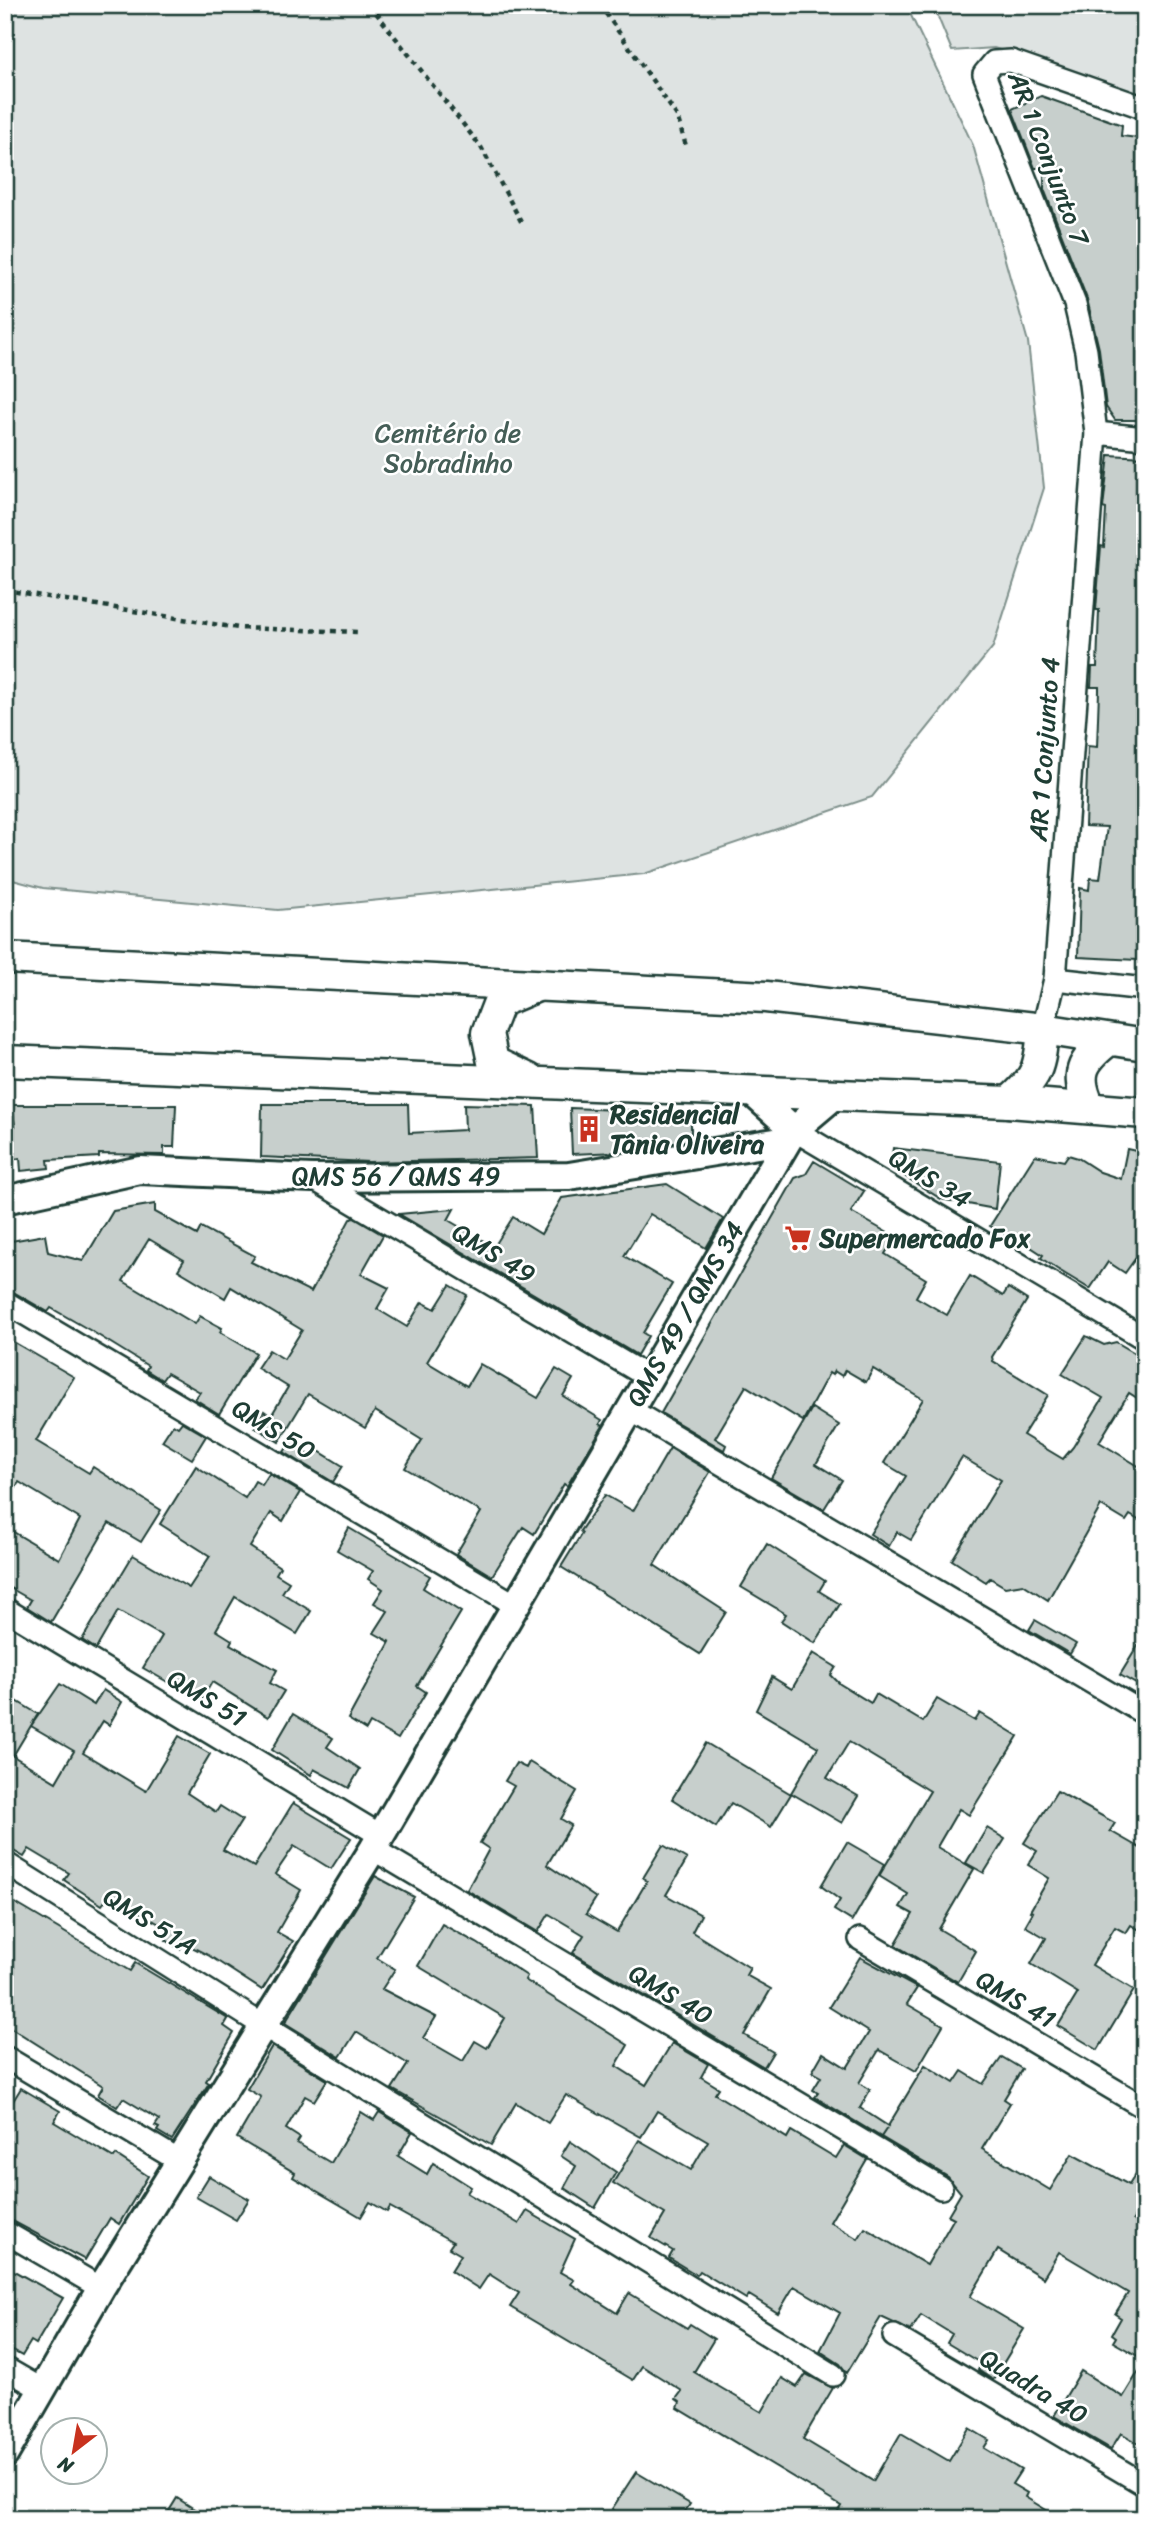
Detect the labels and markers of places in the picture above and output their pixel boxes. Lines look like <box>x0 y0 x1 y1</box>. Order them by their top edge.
place label: Residencial Tânia Oliveira <box>609 1091 765 1167</box>
building icon: Residencial Tânia Oliveira <box>574 1114 604 1144</box>
place label: Supermercado Fox <box>818 1215 1031 1261</box>
supermarket icon: Supermercado Fox <box>783 1223 813 1253</box>

